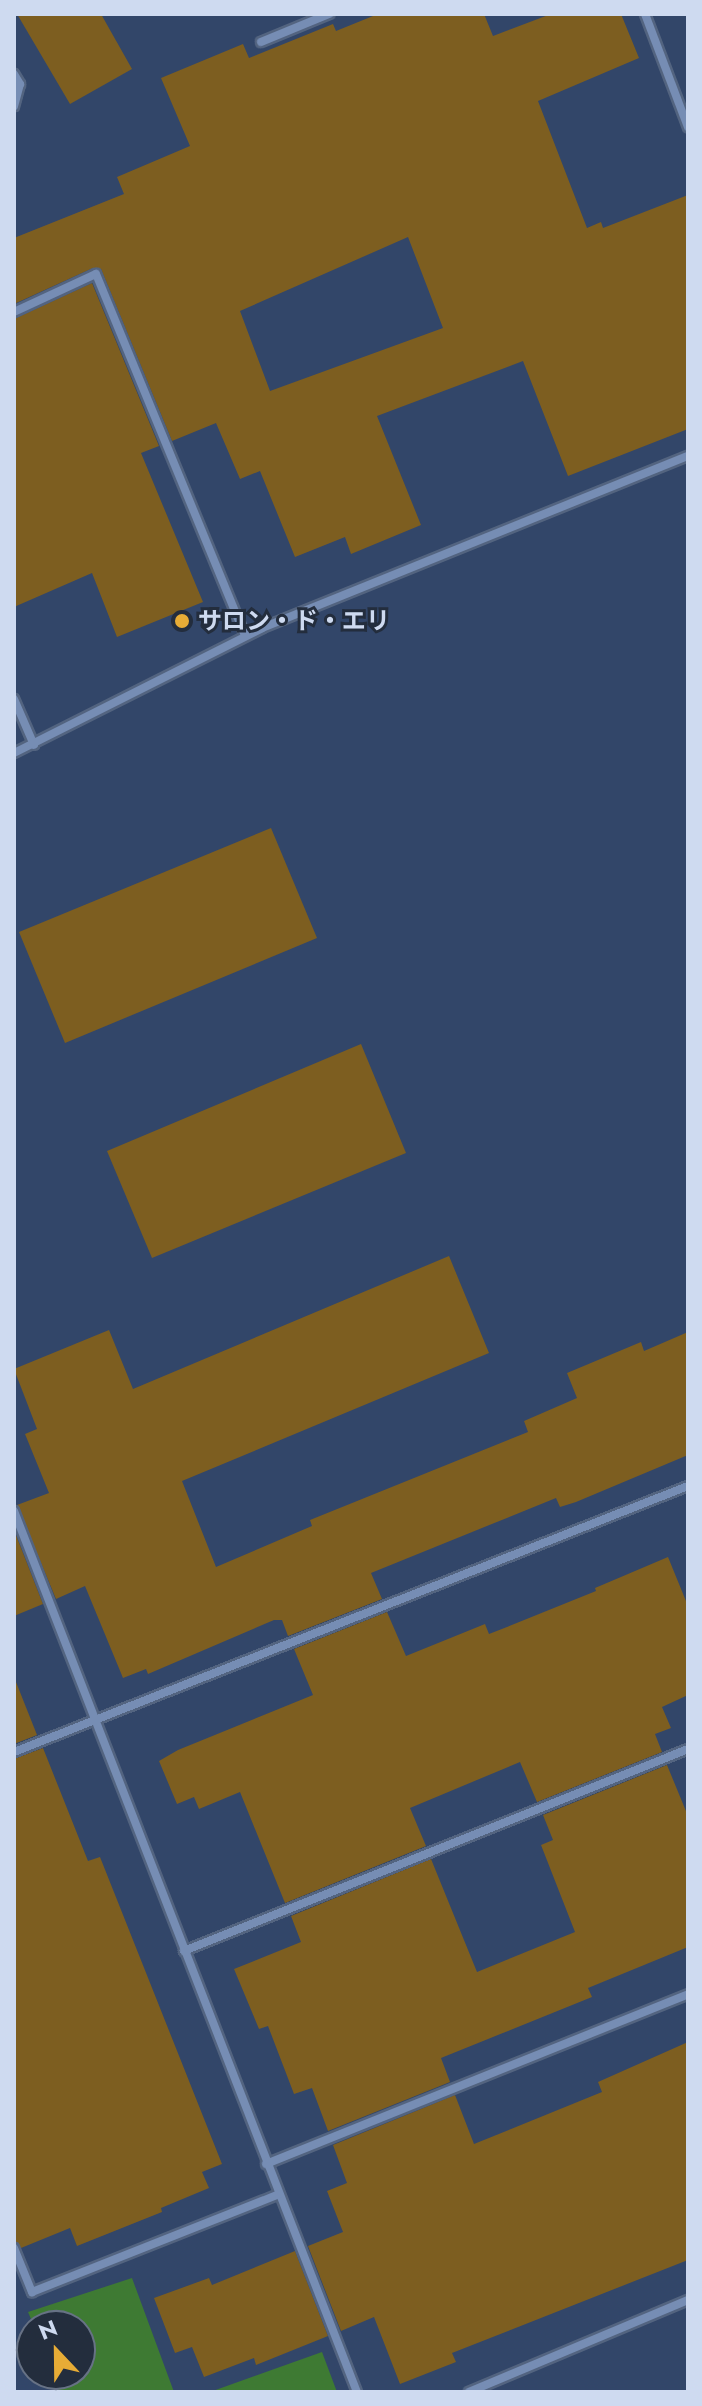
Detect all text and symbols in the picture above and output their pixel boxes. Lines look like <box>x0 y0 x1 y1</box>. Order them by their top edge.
place label: サロン・ド・エリ <box>198 607 390 635</box>
marker: サロン・ド・エリ <box>173 612 191 630</box>
north arrow <box>16 2310 96 2390</box>
text: N <box>34 2311 62 2348</box>

